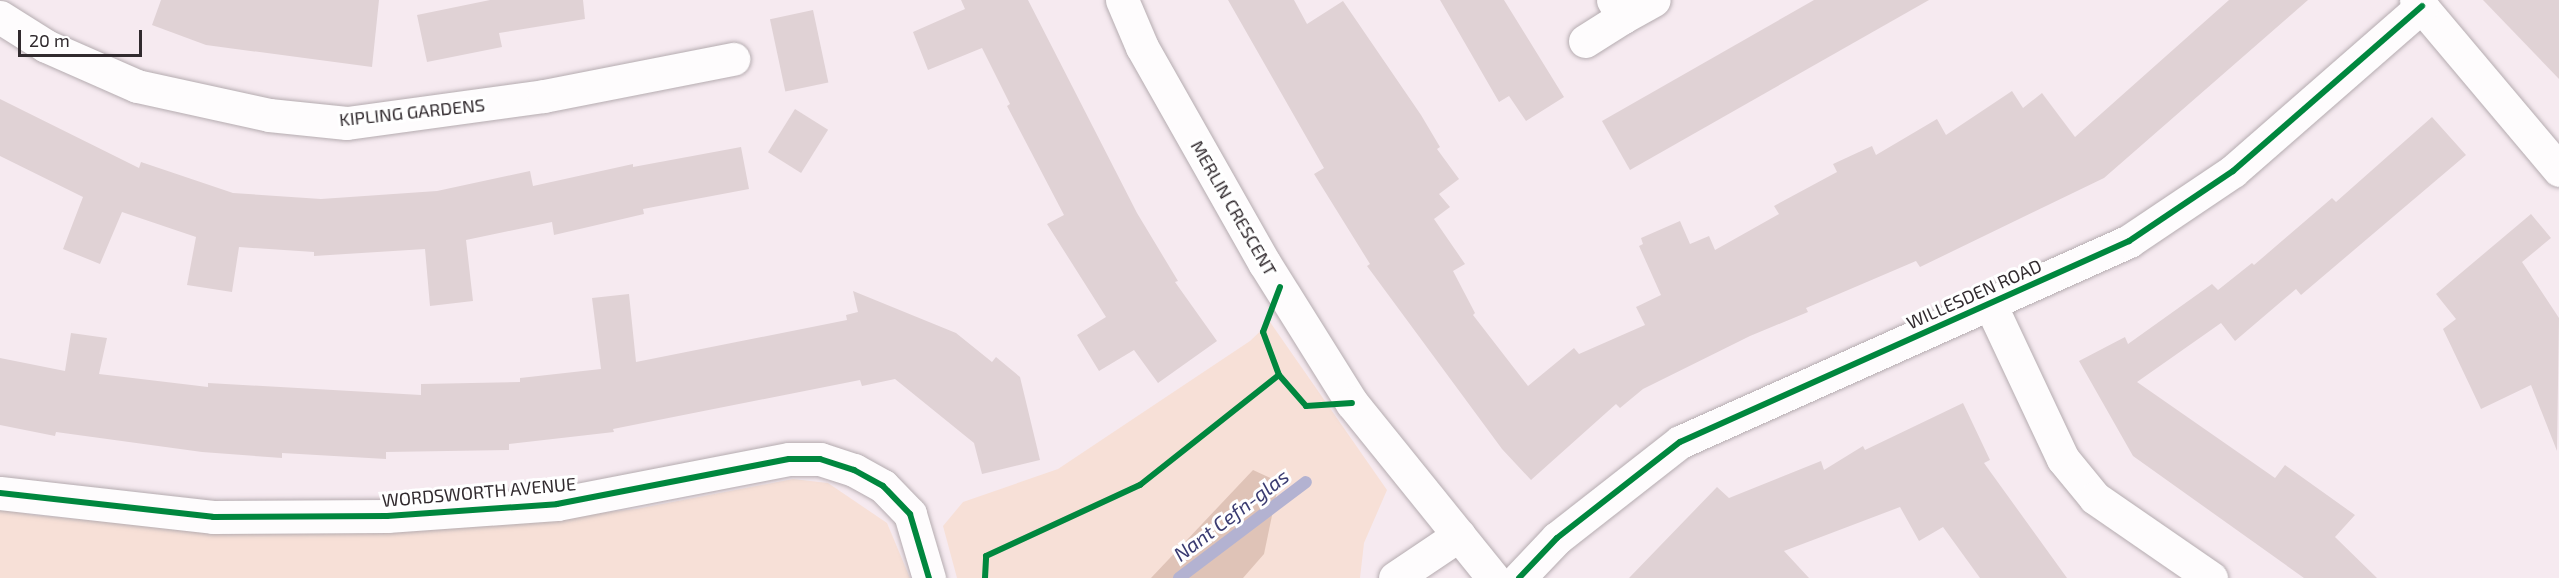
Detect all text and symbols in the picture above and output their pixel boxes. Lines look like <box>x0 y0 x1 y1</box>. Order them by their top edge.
scale bar <box>21 18 146 56</box>
text: 20 m <box>29 29 70 51</box>
street label: KIPLING GARDENS <box>338 94 486 130</box>
street label: MERLIN CRESCENT <box>1186 136 1282 280</box>
street label: WILLESDEN ROAD <box>1903 255 2045 333</box>
water label: Nant Cefn-glas <box>1169 464 1293 566</box>
street label: WORDSWORTH AVENUE <box>381 473 577 511</box>

